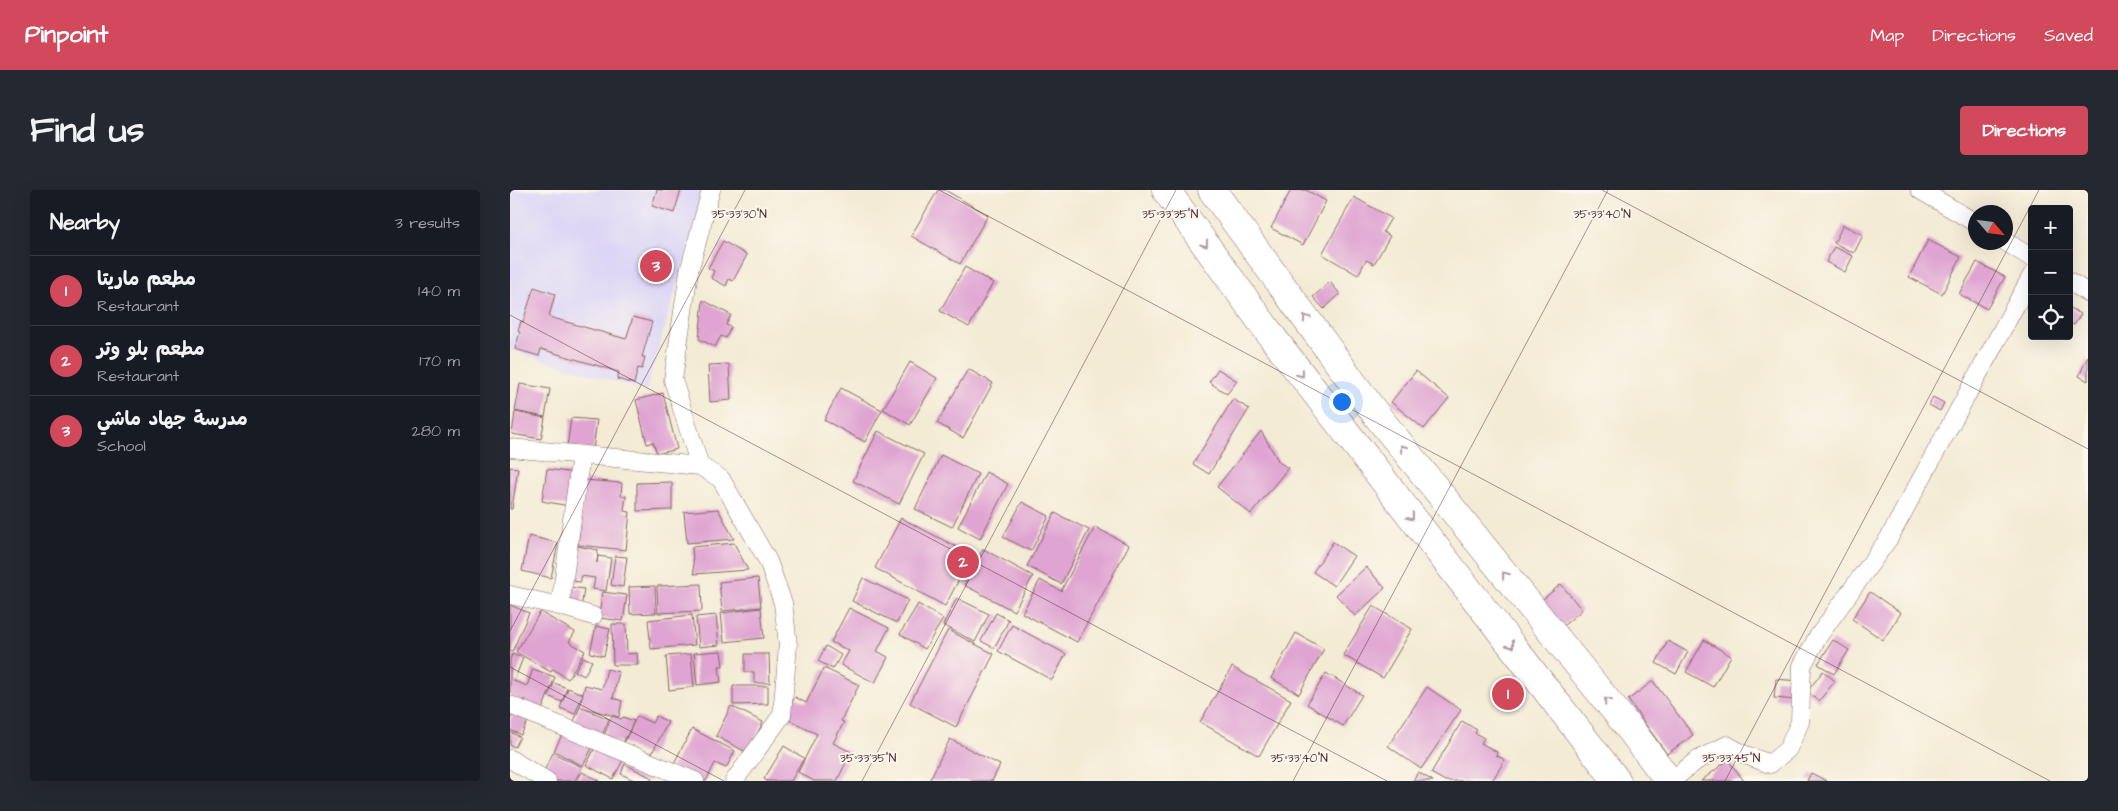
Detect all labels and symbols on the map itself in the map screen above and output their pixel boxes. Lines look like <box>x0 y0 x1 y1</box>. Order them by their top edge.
north arrow <box>1968 205 2013 250</box>
text: 35°33'30"N <box>711 206 767 223</box>
text: 35°33'35"N <box>1142 206 1199 223</box>
text: 35°33'40"N <box>1573 206 1631 223</box>
one-way arrow <box>1199 238 1207 247</box>
pin: 3 <box>640 247 672 285</box>
one-way arrow <box>1303 314 1312 324</box>
one-way arrow <box>1296 368 1304 377</box>
your location <box>1329 389 1355 415</box>
one-way arrow <box>1401 445 1409 454</box>
one-way arrow <box>1406 511 1415 520</box>
pin: 2 <box>947 543 979 581</box>
one-way arrow <box>1502 571 1511 580</box>
one-way arrow <box>1505 639 1513 648</box>
pin: 1 <box>1492 675 1524 713</box>
one-way arrow <box>1605 698 1613 707</box>
text: 35°33'35"N <box>840 750 897 767</box>
text: 35°33'40"N <box>1270 750 1328 767</box>
text: 35°33'45"N <box>1702 750 1761 767</box>

